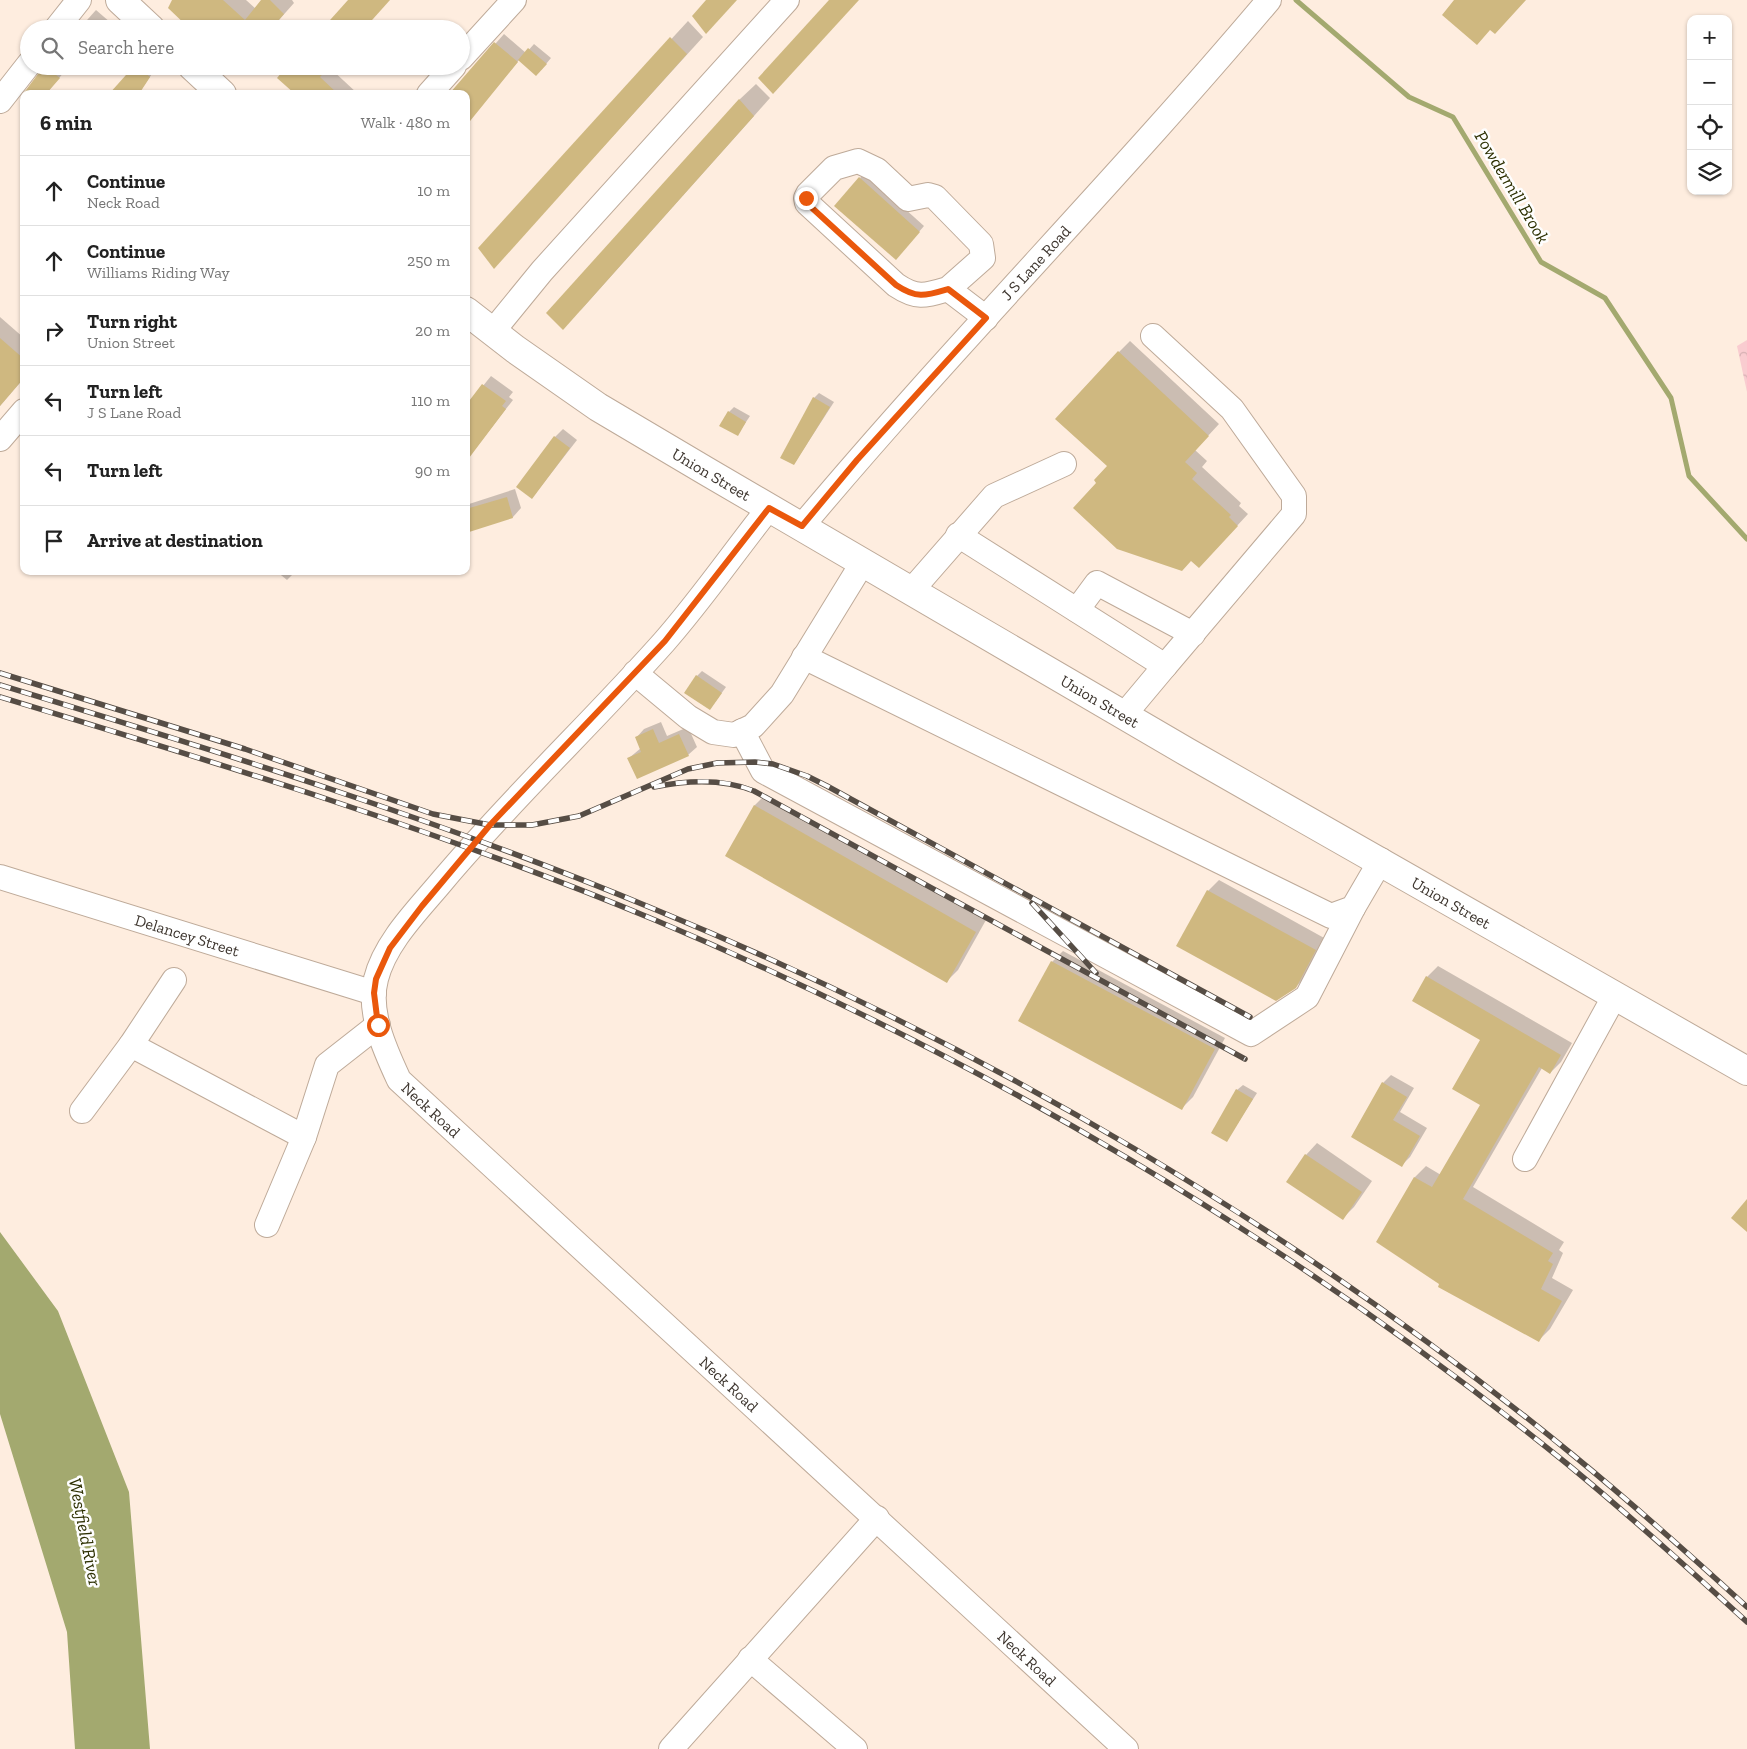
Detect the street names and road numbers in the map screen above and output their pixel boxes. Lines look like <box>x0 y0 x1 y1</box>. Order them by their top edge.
street label: J S Lane Road <box>997 222 1075 304</box>
street label: Union Street <box>668 444 754 505</box>
street label: Union Street <box>1057 671 1142 732</box>
street label: Union Street <box>1408 873 1494 933</box>
street label: Delancey Street <box>133 910 242 961</box>
street label: Neck Road <box>398 1078 464 1142</box>
street label: Neck Road <box>696 1353 762 1416</box>
street label: Neck Road <box>994 1627 1060 1690</box>

